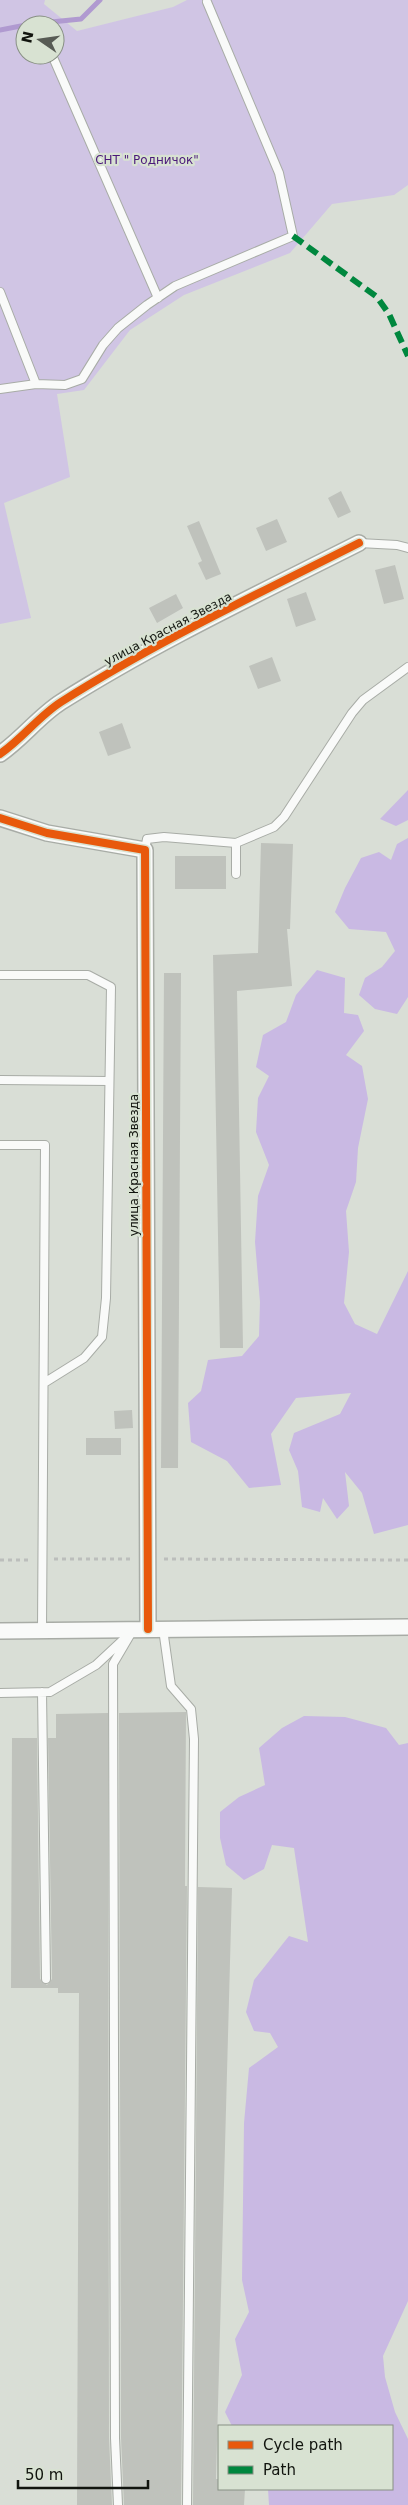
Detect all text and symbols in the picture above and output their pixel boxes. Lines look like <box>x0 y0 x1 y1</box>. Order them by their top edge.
north arrow <box>15 15 65 65</box>
text: N <box>18 30 36 45</box>
park label: СНТ " Родничок" <box>95 153 199 167</box>
street label: улица Красная Звезда <box>102 589 234 669</box>
street label: улица Красная Звезда <box>127 1094 141 1236</box>
legend <box>218 2425 393 2490</box>
text: Cycle path <box>263 2436 343 2454</box>
scale bar <box>18 2458 148 2490</box>
text: Path <box>263 2461 296 2479</box>
text: 50 m <box>25 2466 63 2484</box>

